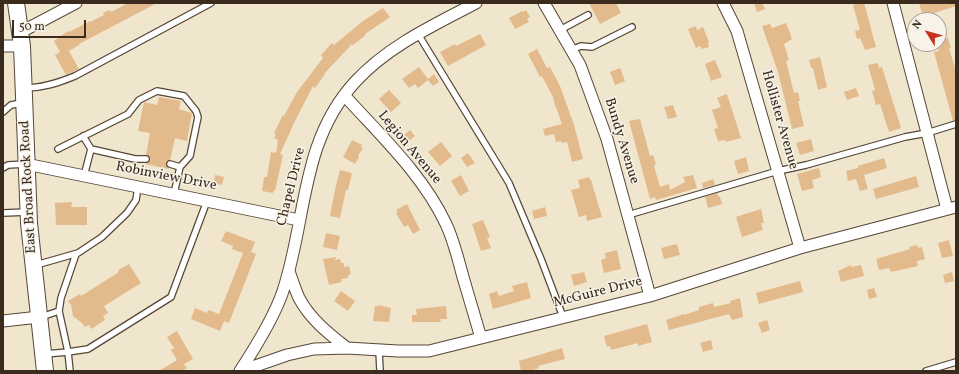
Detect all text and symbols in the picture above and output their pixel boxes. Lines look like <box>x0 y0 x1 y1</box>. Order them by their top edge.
scale bar <box>14 12 88 38</box>
north arrow <box>907 12 947 52</box>
text: N <box>909 17 926 33</box>
text: 50 m <box>19 19 45 35</box>
street label: Hollister Avenue <box>757 69 801 171</box>
street label: Bundy Avenue <box>600 96 642 186</box>
street label: Legion Avenue <box>374 108 444 188</box>
street label: East Broad Rock Road <box>17 120 41 254</box>
street label: Chapel Drive <box>274 146 310 228</box>
street label: Robinview Drive <box>114 159 218 195</box>
street label: McGuire Drive <box>552 274 644 312</box>

